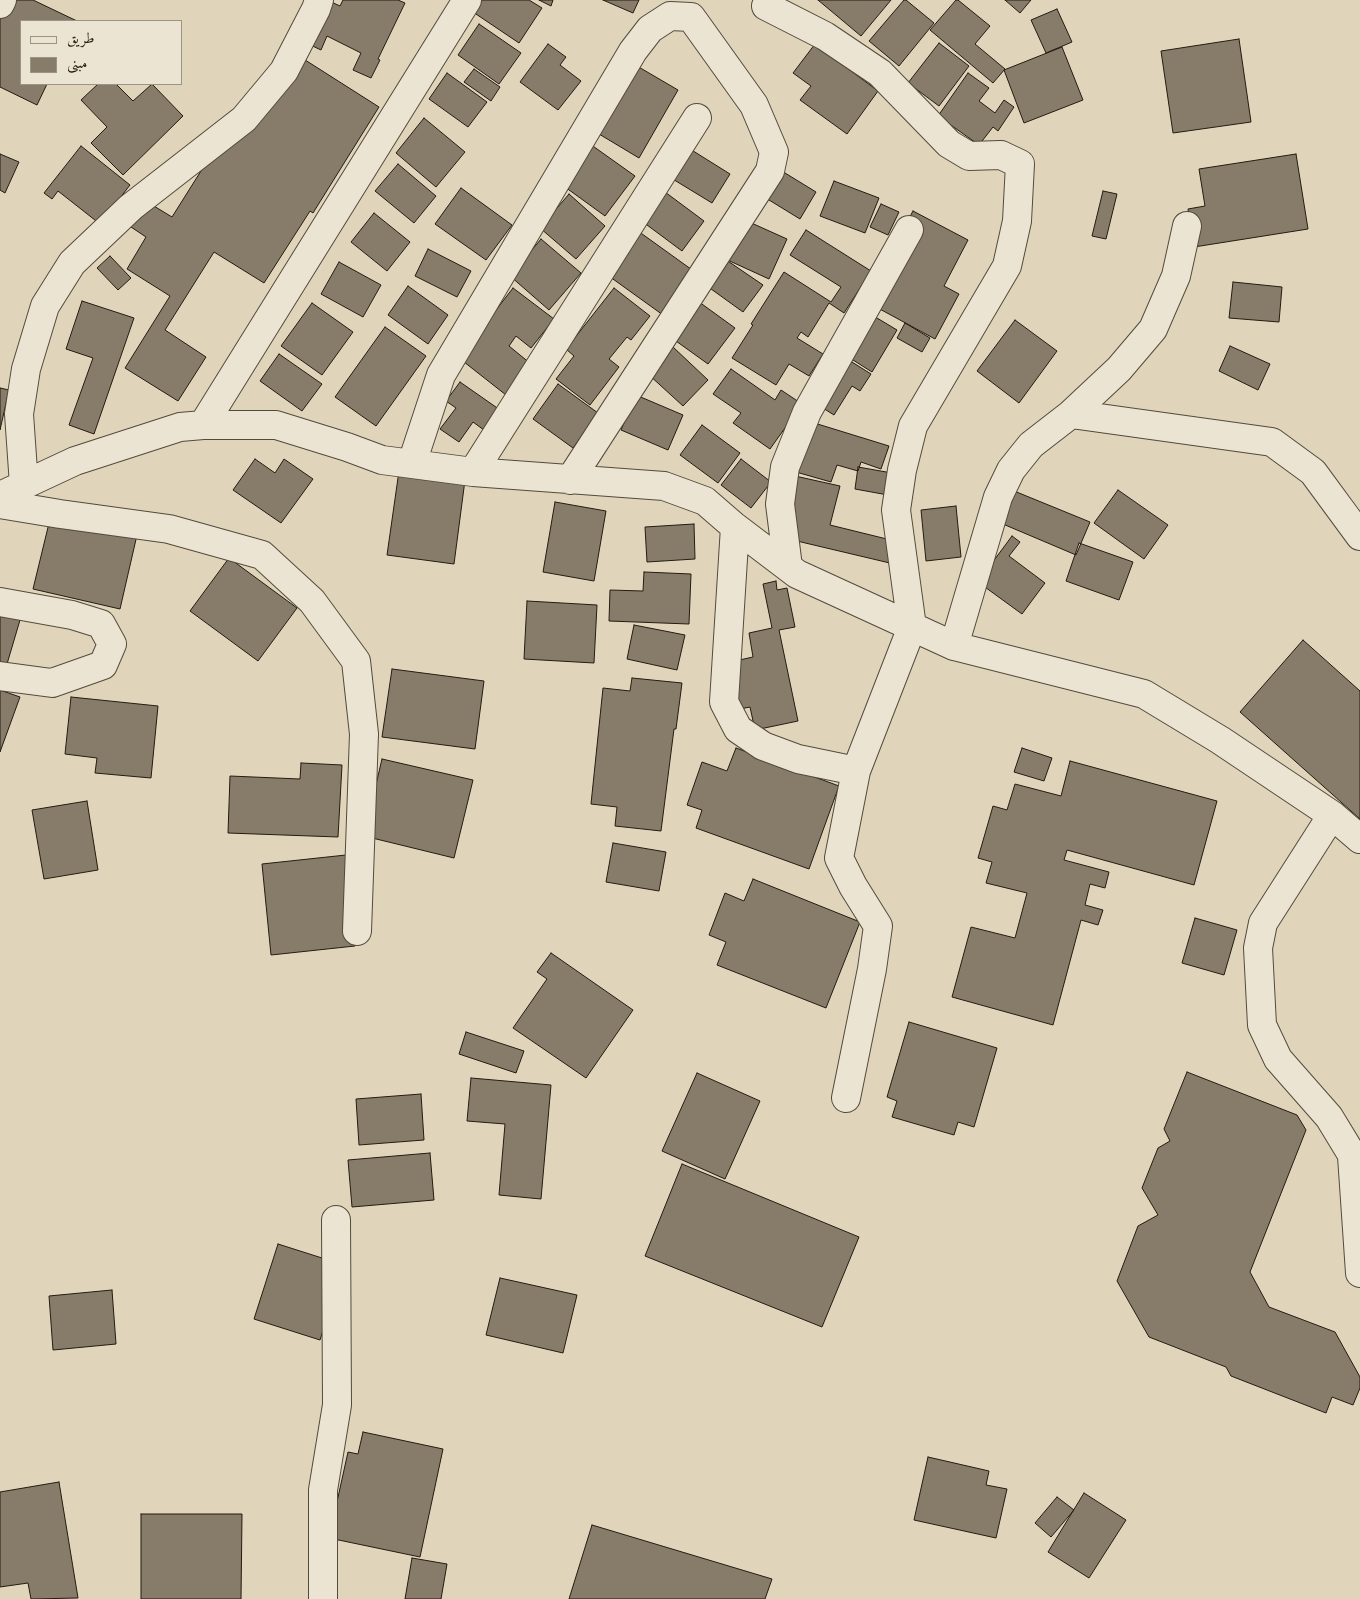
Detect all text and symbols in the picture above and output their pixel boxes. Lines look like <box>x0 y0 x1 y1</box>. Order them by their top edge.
legend <box>20 20 182 85</box>
text: طريق <box>67 29 94 50</box>
text: مبنى <box>67 54 87 75</box>

